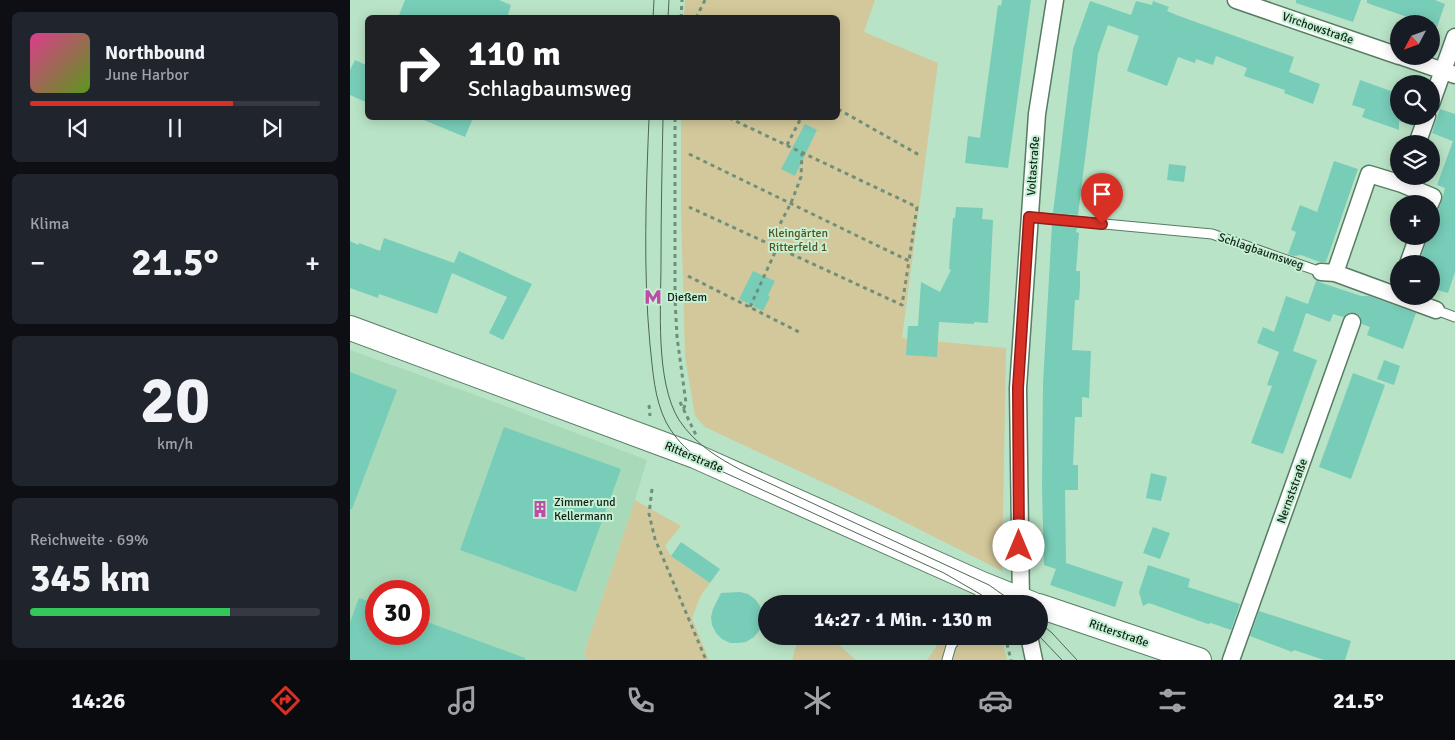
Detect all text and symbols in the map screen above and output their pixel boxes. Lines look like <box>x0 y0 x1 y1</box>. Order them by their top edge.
street label: Virchowstraße <box>1280 9 1356 48</box>
north arrow <box>1390 15 1440 65</box>
map controls <box>1390 15 1440 305</box>
text: 110 m <box>468 32 561 75</box>
icon: right <box>385 35 450 100</box>
text: Northbound <box>105 41 205 65</box>
text: June Harbor <box>105 65 189 85</box>
text: Schlagbaumsweg <box>468 75 632 102</box>
button: search <box>1390 75 1440 125</box>
icon: previous <box>64 114 92 142</box>
icon: pause <box>161 114 189 142</box>
icon: next <box>258 114 286 142</box>
button: layers <box>1390 135 1440 185</box>
street label: Voltastraße <box>1024 136 1043 196</box>
pin <box>1081 173 1123 224</box>
icon: arrive <box>1088 180 1116 208</box>
button: + <box>1390 195 1440 245</box>
text: Klima <box>30 214 69 234</box>
park label: Kleingärten Ritterfeld 1 <box>768 226 828 255</box>
street label: Schlagbaumsweg <box>1216 230 1306 273</box>
text: 21.5° <box>131 239 219 286</box>
text: − <box>30 246 45 280</box>
text: + <box>305 246 320 280</box>
button: − <box>1390 255 1440 305</box>
metro station icon: Dießem <box>643 287 663 307</box>
place label: Dießem <box>667 290 707 305</box>
text: 20 <box>140 361 210 441</box>
text: km/h <box>157 434 193 454</box>
street label: Ritterstraße <box>662 438 726 477</box>
street label: Nernststraße <box>1274 457 1311 526</box>
place label: Zimmer und Kellermann <box>554 495 616 524</box>
building icon: Zimmer und Kellermann <box>530 499 550 519</box>
position arrow <box>992 519 1044 571</box>
text: Reichweite · 69% <box>30 530 149 550</box>
text: 345 km <box>30 555 151 602</box>
speed limit sign: 30 <box>365 580 430 645</box>
text: 14:27 · 1 Min. · 130 m <box>814 608 992 632</box>
street label: Ritterstraße <box>1087 616 1151 651</box>
icon: directions <box>268 683 303 718</box>
icon: music <box>445 683 480 718</box>
icon: phone <box>623 683 658 718</box>
icon: climate <box>800 683 835 718</box>
icon: car <box>978 683 1013 718</box>
icon: filters <box>1155 683 1190 718</box>
text: 14:26 <box>71 687 125 714</box>
text: 21.5° <box>1333 687 1384 714</box>

